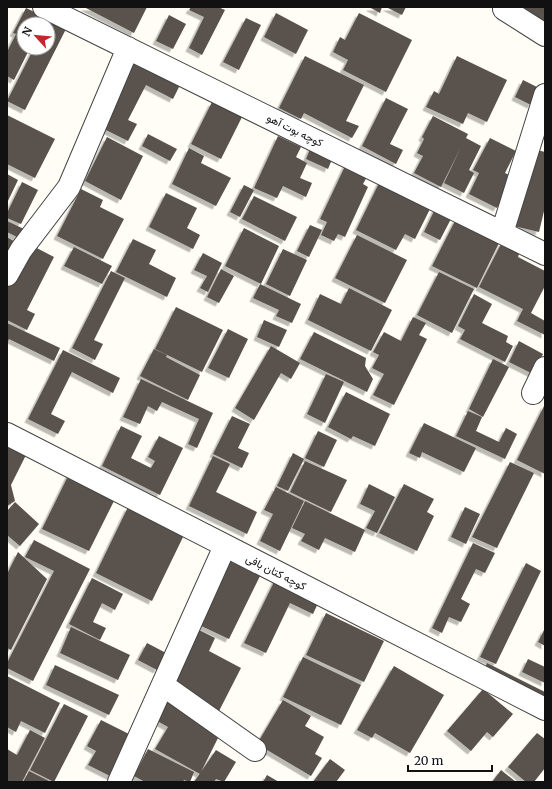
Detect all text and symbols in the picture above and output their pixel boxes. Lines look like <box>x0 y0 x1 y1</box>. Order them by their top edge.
north arrow <box>16 16 56 56</box>
text: N <box>19 24 35 39</box>
street label: کوچه بوت آهو <box>264 110 326 151</box>
street label: کوچه کتان بافی <box>243 551 309 594</box>
scale bar <box>408 747 492 773</box>
text: 20 m <box>414 753 443 768</box>

